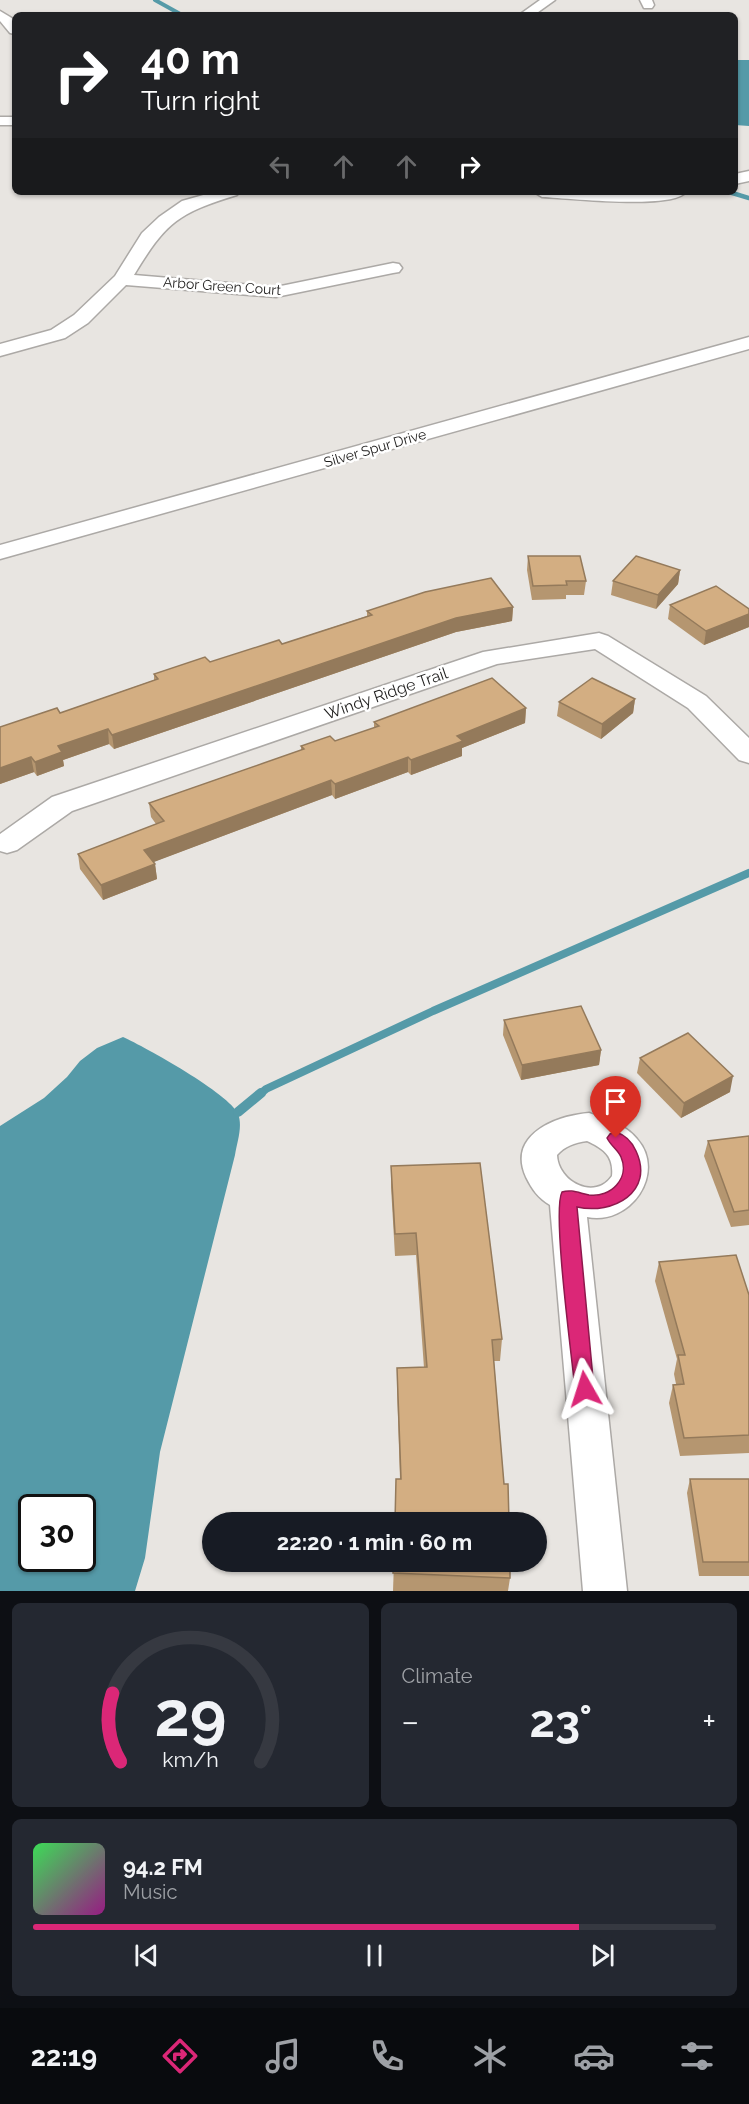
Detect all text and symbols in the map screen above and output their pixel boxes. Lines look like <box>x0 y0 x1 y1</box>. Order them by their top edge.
text: 40 m <box>141 35 240 84</box>
icon: right <box>42 36 120 114</box>
text: Turn right <box>141 85 260 116</box>
icon: left <box>264 150 297 183</box>
icon: ahead <box>327 150 360 183</box>
icon: ahead <box>390 150 423 183</box>
icon: right <box>453 150 486 183</box>
street label: Arbor Green Court <box>162 274 282 298</box>
street label: Silver Spur Drive <box>322 426 428 470</box>
street label: Windy Ridge Trail <box>322 663 451 723</box>
pin <box>590 1076 641 1138</box>
icon: arrive <box>599 1085 632 1118</box>
position arrow <box>553 1357 617 1421</box>
speed limit sign: 30 <box>18 1494 96 1572</box>
text: 22:20 · 1 min · 60 m <box>277 1529 472 1555</box>
text: Climate <box>402 1664 473 1688</box>
text: 29 <box>154 1677 226 1751</box>
text: 23° <box>530 1695 592 1748</box>
text: − <box>402 1702 419 1741</box>
text: + <box>702 1702 716 1741</box>
text: km/h <box>162 1747 219 1772</box>
text: 94.2 FM <box>123 1854 203 1880</box>
text: Music <box>123 1880 177 1904</box>
icon: previous <box>130 1939 163 1972</box>
icon: pause <box>358 1939 391 1972</box>
icon: next <box>586 1939 619 1972</box>
icon: directions <box>159 2035 201 2077</box>
icon: music <box>262 2035 304 2077</box>
icon: phone <box>366 2035 408 2077</box>
icon: climate <box>469 2035 511 2077</box>
icon: car <box>573 2035 615 2077</box>
icon: filters <box>676 2035 718 2077</box>
text: 22:19 <box>31 2041 97 2072</box>

